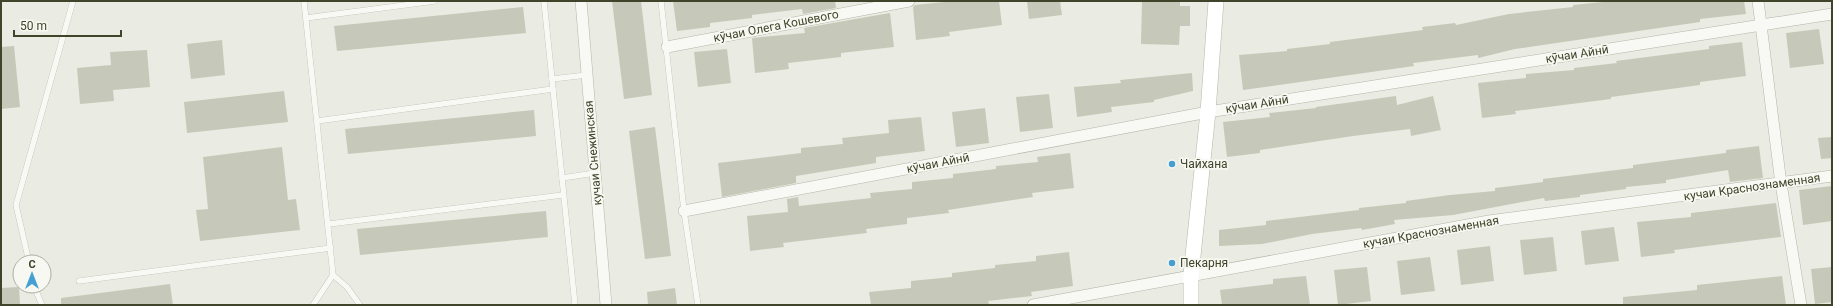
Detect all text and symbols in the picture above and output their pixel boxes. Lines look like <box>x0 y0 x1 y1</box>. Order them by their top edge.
street label: кӯчаи Олега Кошевого <box>712 7 840 45</box>
scale bar <box>14 12 121 38</box>
text: 50 m <box>20 19 47 33</box>
street label: кӯчаи Айнӣ <box>1544 42 1610 66</box>
street label: кӯчаи Айнӣ <box>1224 92 1290 116</box>
street label: кучаи Снежинская <box>581 100 605 206</box>
street label: кӯчаи Айнӣ <box>905 150 971 176</box>
place label: Чайхана <box>1180 157 1228 171</box>
marker: Чайхана <box>1167 159 1177 169</box>
street label: кучаи Краснознаменная <box>1683 170 1821 204</box>
street label: кучаи Краснознаменная <box>1362 213 1500 251</box>
north arrow <box>12 254 52 294</box>
place label: Пекарня <box>1180 256 1228 270</box>
text: С <box>28 258 36 271</box>
marker: Пекарня <box>1167 258 1177 268</box>

